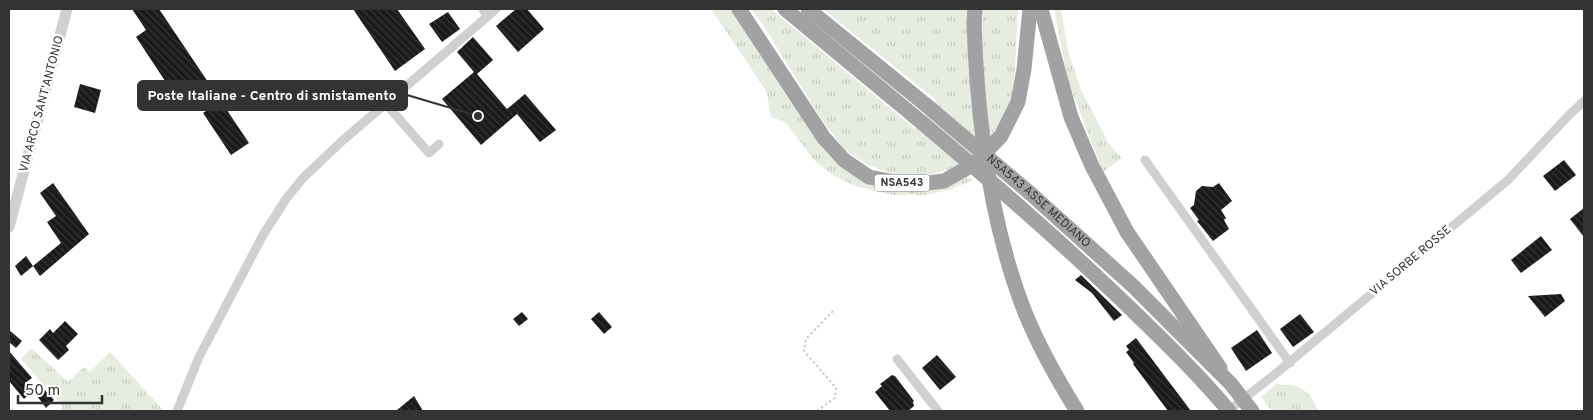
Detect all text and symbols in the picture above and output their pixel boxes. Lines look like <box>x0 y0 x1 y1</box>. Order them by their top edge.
street label: VIA ARCO SANT'ANTONIO <box>16 34 68 174</box>
callout: Poste Italiane - Centro di smistamento <box>138 81 407 110</box>
text: Poste Italiane - Centro di smistamento <box>147 88 397 105</box>
street label: NSA543 ASSE MEDIANO <box>983 151 1094 252</box>
road number: NSA543 <box>874 174 930 192</box>
street label: VIA SORBE ROSSE <box>1367 222 1455 300</box>
scale bar <box>18 372 101 404</box>
text: 50 m <box>25 382 60 401</box>

